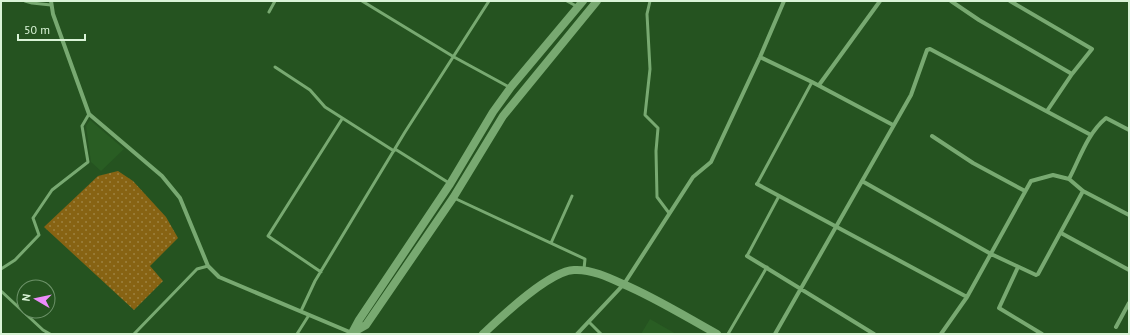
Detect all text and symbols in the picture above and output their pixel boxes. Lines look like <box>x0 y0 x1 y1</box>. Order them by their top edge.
scale bar <box>18 16 85 42</box>
text: 50 m <box>24 22 50 37</box>
north arrow <box>16 279 56 319</box>
text: N <box>19 293 34 302</box>

